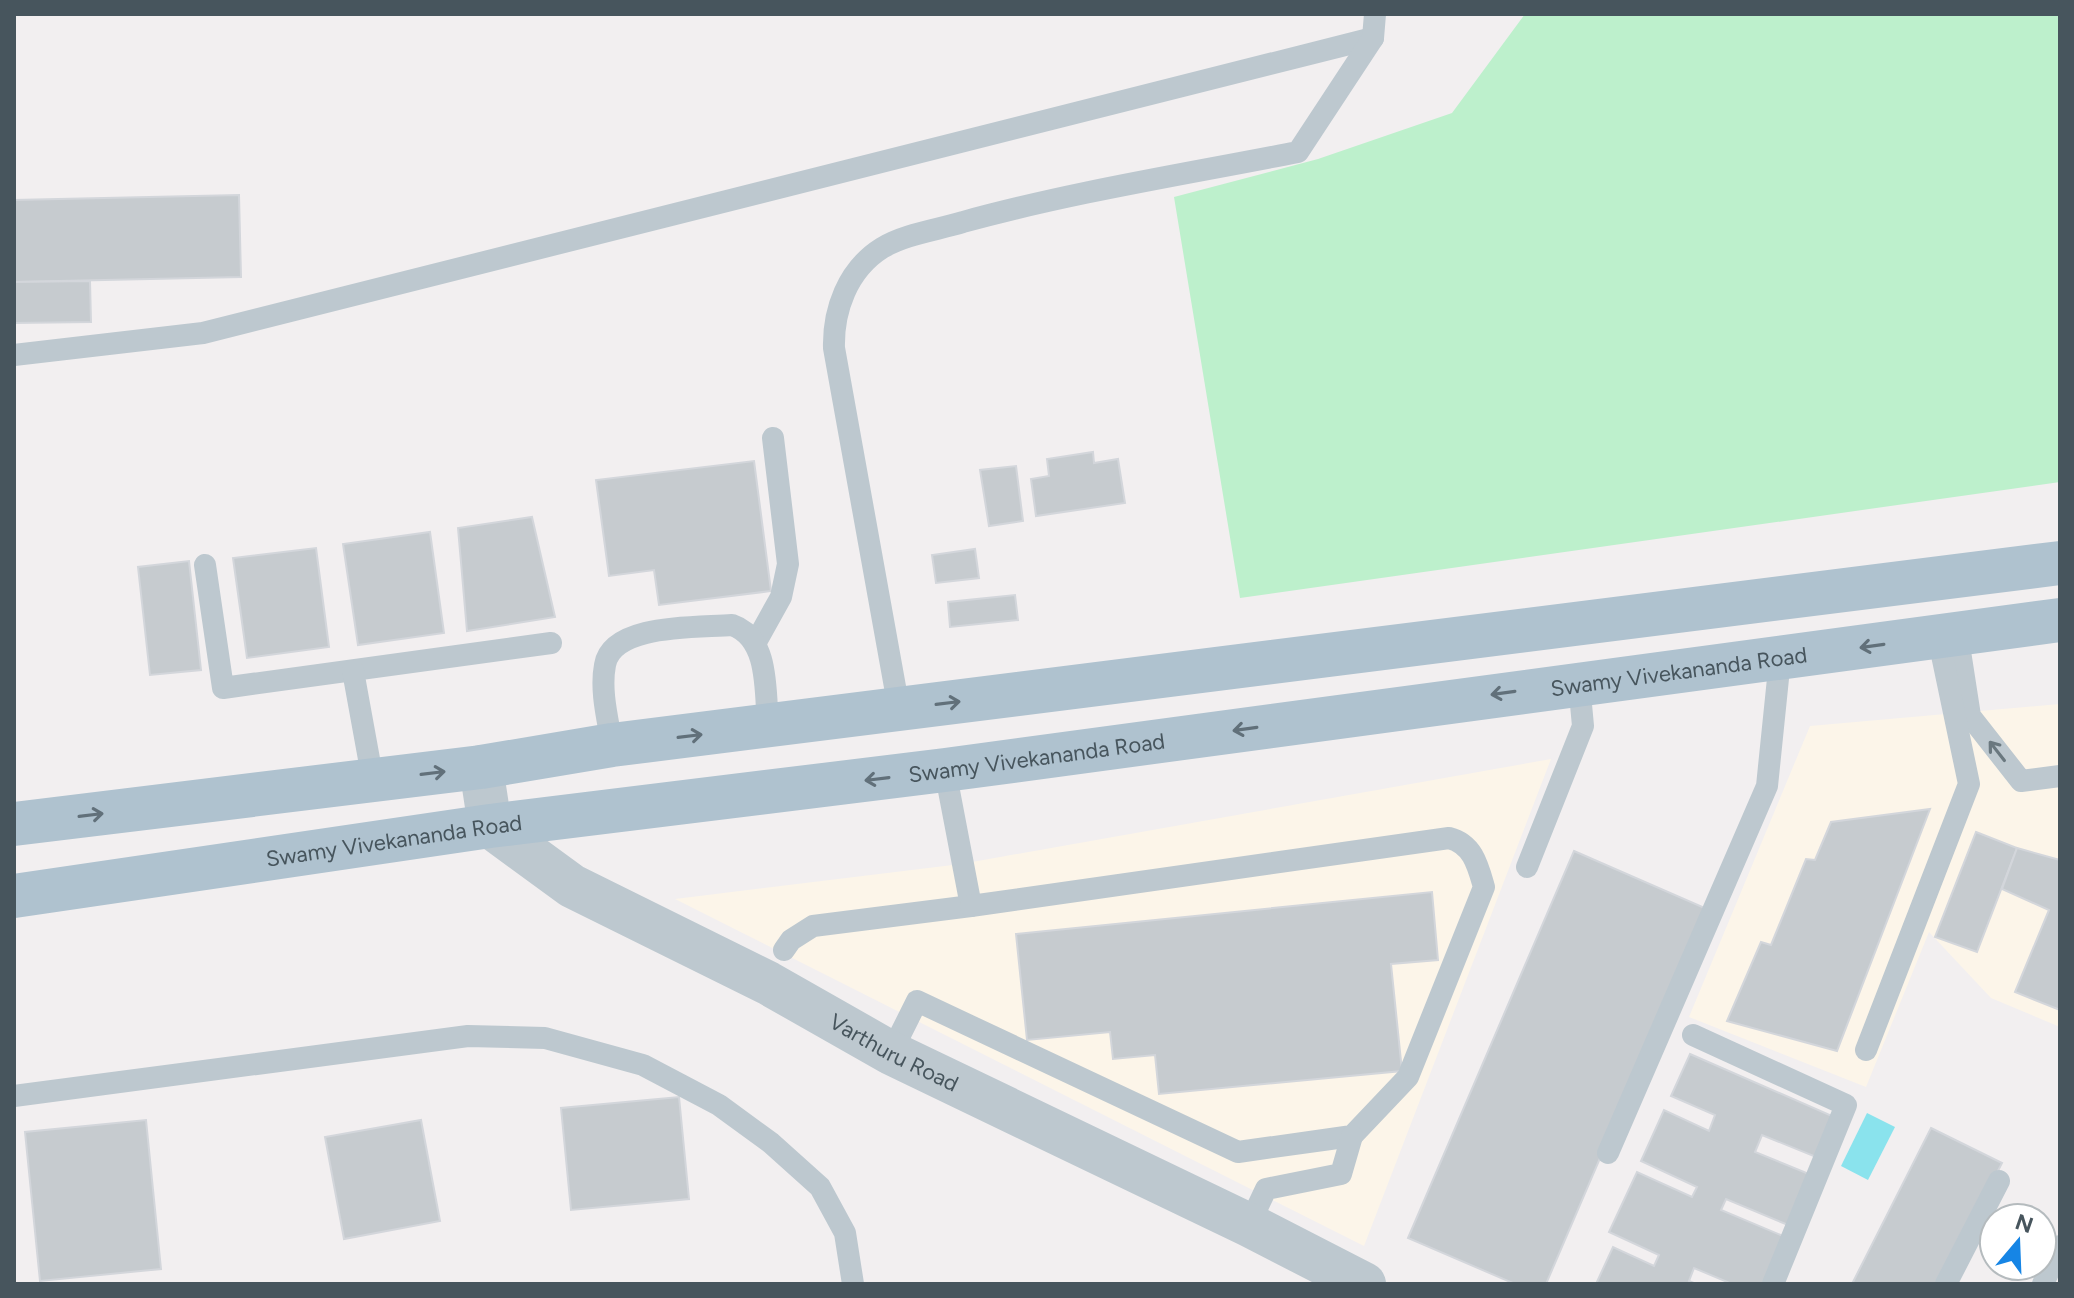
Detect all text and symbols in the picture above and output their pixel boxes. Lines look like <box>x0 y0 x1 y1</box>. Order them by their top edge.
one-way arrow <box>1860 639 1885 654</box>
street label: Swamy Vivekananda Road <box>1549 641 1809 702</box>
one-way arrow <box>1491 686 1516 701</box>
one-way arrow <box>935 695 960 710</box>
one-way arrow <box>1233 722 1259 737</box>
one-way arrow <box>677 728 702 743</box>
street label: Swamy Vivekananda Road <box>907 728 1167 788</box>
one-way arrow <box>1988 741 2006 762</box>
one-way arrow <box>419 766 446 781</box>
one-way arrow <box>864 771 891 786</box>
one-way arrow <box>78 807 104 822</box>
street label: Swamy Vivekananda Road <box>264 809 524 873</box>
street label: Varthuru Road <box>825 1008 963 1097</box>
north arrow <box>1978 1202 2058 1282</box>
text: N <box>2012 1208 2037 1239</box>

